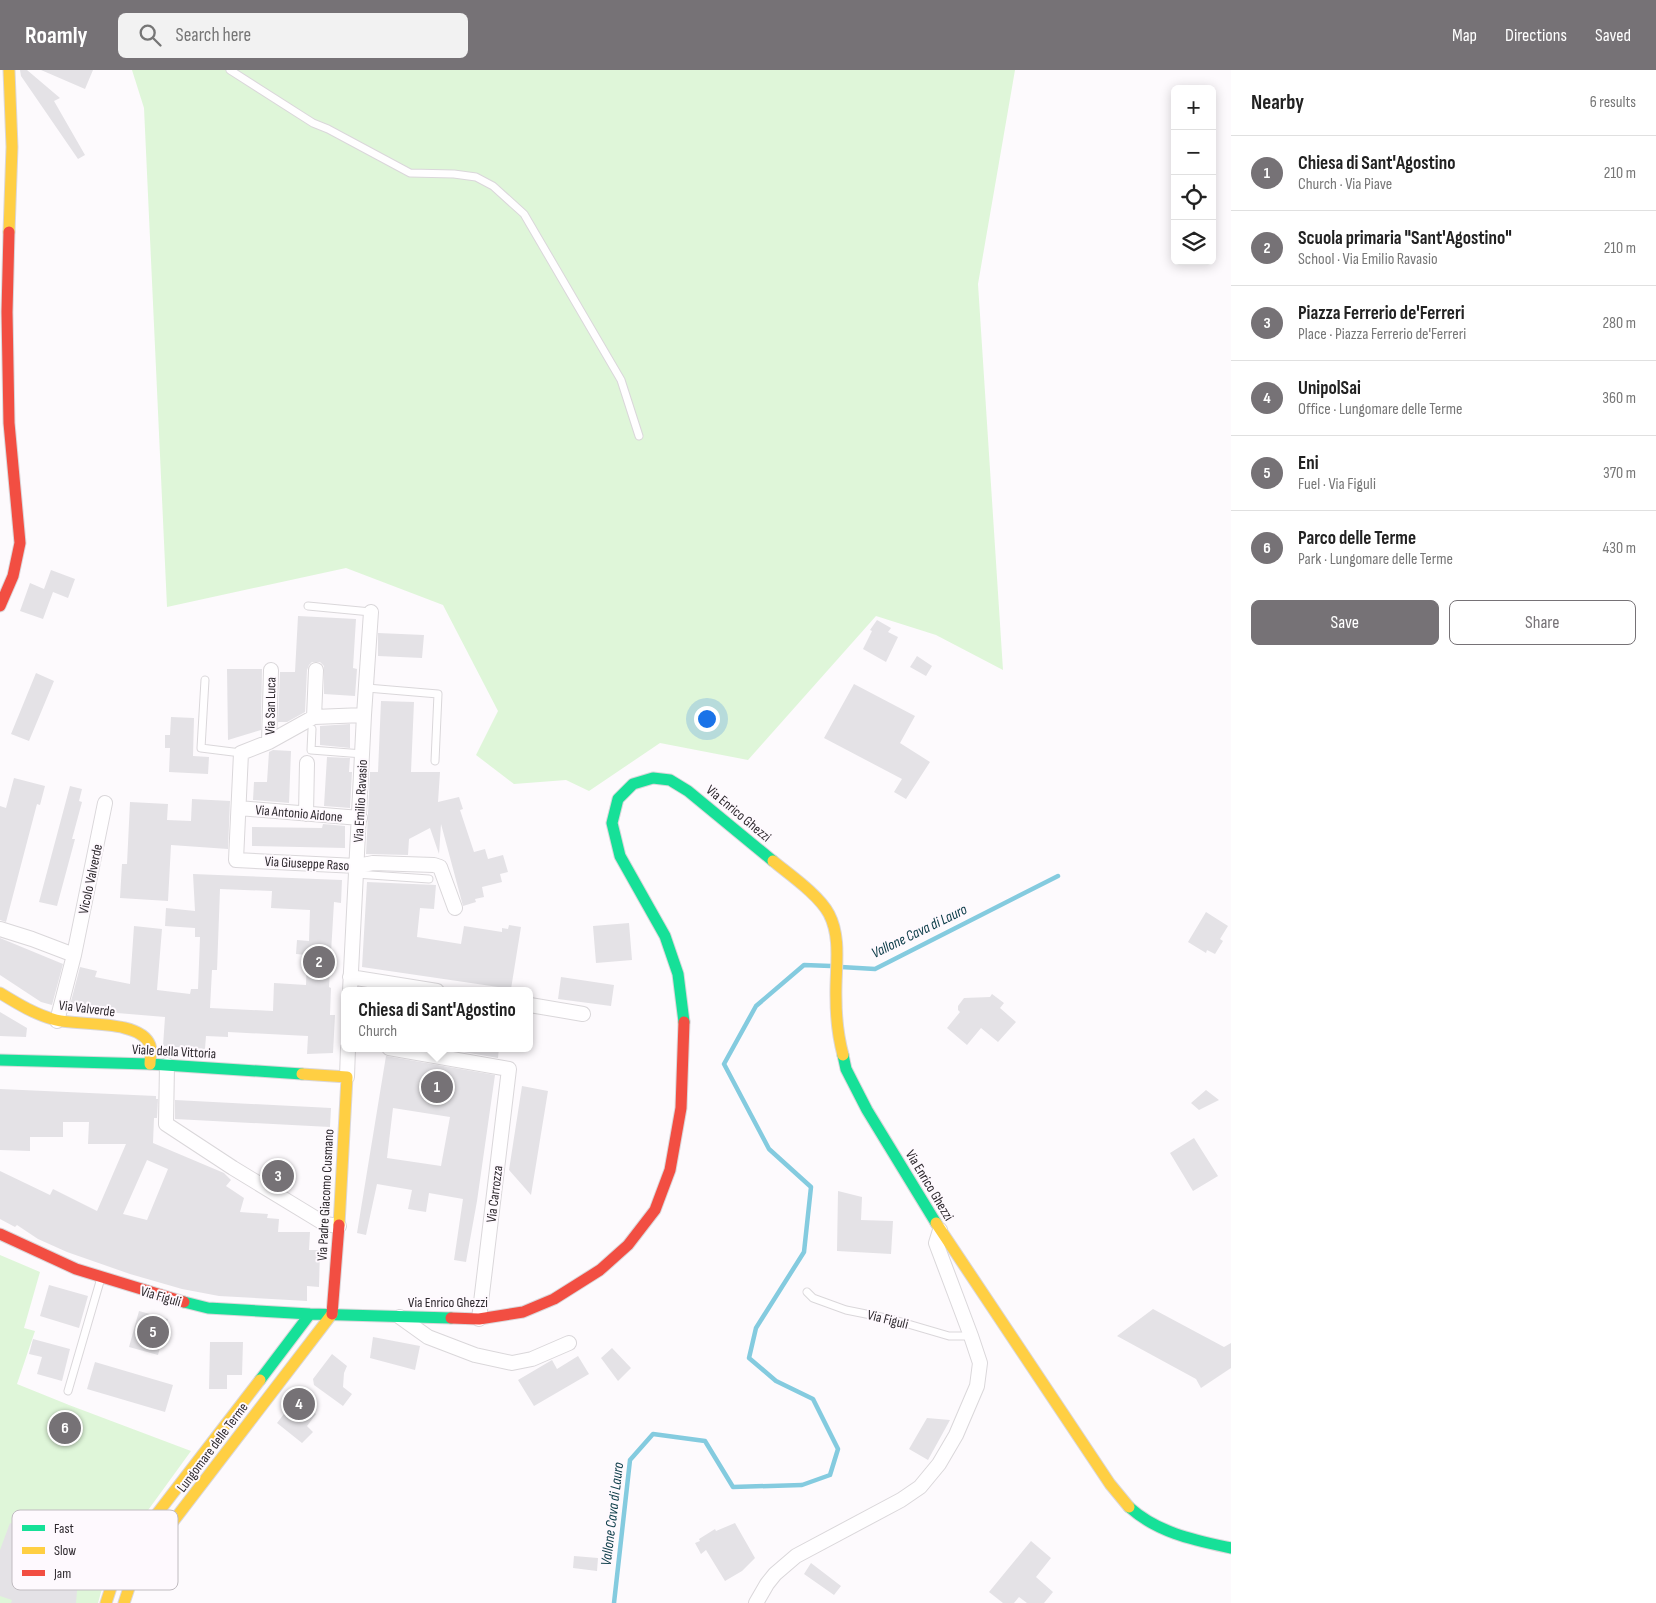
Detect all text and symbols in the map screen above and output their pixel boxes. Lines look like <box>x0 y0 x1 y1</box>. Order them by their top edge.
search box <box>118 13 468 58</box>
text: Roamly <box>25 21 88 50</box>
icon: search <box>136 21 164 49</box>
text: Search here <box>176 24 251 47</box>
text: Map <box>1452 25 1477 46</box>
text: Directions <box>1505 25 1567 46</box>
text: Saved <box>1595 25 1631 46</box>
map controls <box>1171 85 1216 265</box>
button: + <box>1171 85 1216 130</box>
text: Nearby <box>1251 90 1304 115</box>
text: 6 results <box>1590 93 1636 112</box>
button: − <box>1171 130 1216 175</box>
text: Chiesa di Sant'Agostino <box>1298 152 1455 175</box>
text: 1 <box>1264 164 1270 183</box>
text: 210 m <box>1604 164 1636 183</box>
button: locate <box>1171 175 1216 220</box>
text: Church · Via Piave <box>1298 175 1392 194</box>
button: layers <box>1171 220 1216 265</box>
text: Scuola primaria "Sant'Agostino" <box>1298 227 1512 250</box>
text: 2 <box>1263 239 1271 258</box>
text: 210 m <box>1604 239 1636 258</box>
text: School · Via Emilio Ravasio <box>1298 250 1438 269</box>
text: Piazza Ferrerio de'Ferreri <box>1298 302 1465 325</box>
text: 3 <box>1263 314 1271 333</box>
text: 280 m <box>1602 314 1636 333</box>
text: Place · Piazza Ferrerio de'Ferreri <box>1298 325 1466 344</box>
text: UnipolSai <box>1298 377 1361 400</box>
text: 4 <box>1263 389 1271 408</box>
text: 360 m <box>1602 389 1636 408</box>
text: Office · Lungomare delle Terme <box>1298 400 1462 419</box>
text: Eni <box>1298 452 1319 475</box>
text: 5 <box>1263 464 1271 483</box>
text: 370 m <box>1603 464 1636 483</box>
text: Fuel · Via Figuli <box>1298 475 1376 494</box>
text: Parco delle Terme <box>1298 527 1416 550</box>
text: 6 <box>1263 539 1271 558</box>
text: 430 m <box>1603 539 1636 558</box>
text: Park · Lungomare delle Terme <box>1298 550 1453 569</box>
button: Save <box>1251 600 1439 645</box>
button: Share <box>1449 600 1636 645</box>
street label: Via San Luca <box>261 677 280 735</box>
your location <box>694 706 720 732</box>
street label: Via Emilio Ravasio <box>350 759 371 843</box>
street label: Via Enrico Ghezzi <box>703 781 775 846</box>
street label: Via Antonio Aidone <box>255 801 343 826</box>
street label: Vicolo Valverde <box>75 843 106 916</box>
street label: Via Giuseppe Raso <box>264 853 350 874</box>
water label: Vallone Cava di Lauro <box>868 900 970 963</box>
pin: 2 <box>303 943 335 981</box>
popup <box>341 987 533 1052</box>
street label: Via Valverde <box>58 997 116 1020</box>
text: Chiesa di Sant'Agostino <box>358 999 516 1022</box>
text: Church <box>358 1022 397 1041</box>
street label: Viale della Vittoria <box>131 1041 216 1062</box>
pin: 1 <box>421 1068 453 1106</box>
street label: Via Padre Giacomo Cusmano <box>314 1128 337 1262</box>
street label: Via Enrico Ghezzi <box>902 1147 957 1224</box>
pin: 3 <box>262 1157 294 1195</box>
street label: Via Carrozza <box>483 1165 506 1224</box>
street label: Via Figuli <box>139 1283 183 1310</box>
street label: Via Enrico Ghezzi <box>408 1294 488 1311</box>
street label: Via Figuli <box>866 1306 910 1333</box>
pin: 5 <box>137 1313 169 1351</box>
pin: 4 <box>283 1385 315 1423</box>
street label: Lungomare delle Terme <box>173 1399 252 1496</box>
pin: 6 <box>49 1409 81 1447</box>
water label: Vallone Cava di Lauro <box>597 1461 628 1567</box>
legend <box>12 1510 178 1590</box>
text: Fast <box>54 1520 74 1537</box>
text: Slow <box>54 1542 76 1559</box>
text: Jam <box>53 1565 71 1582</box>

